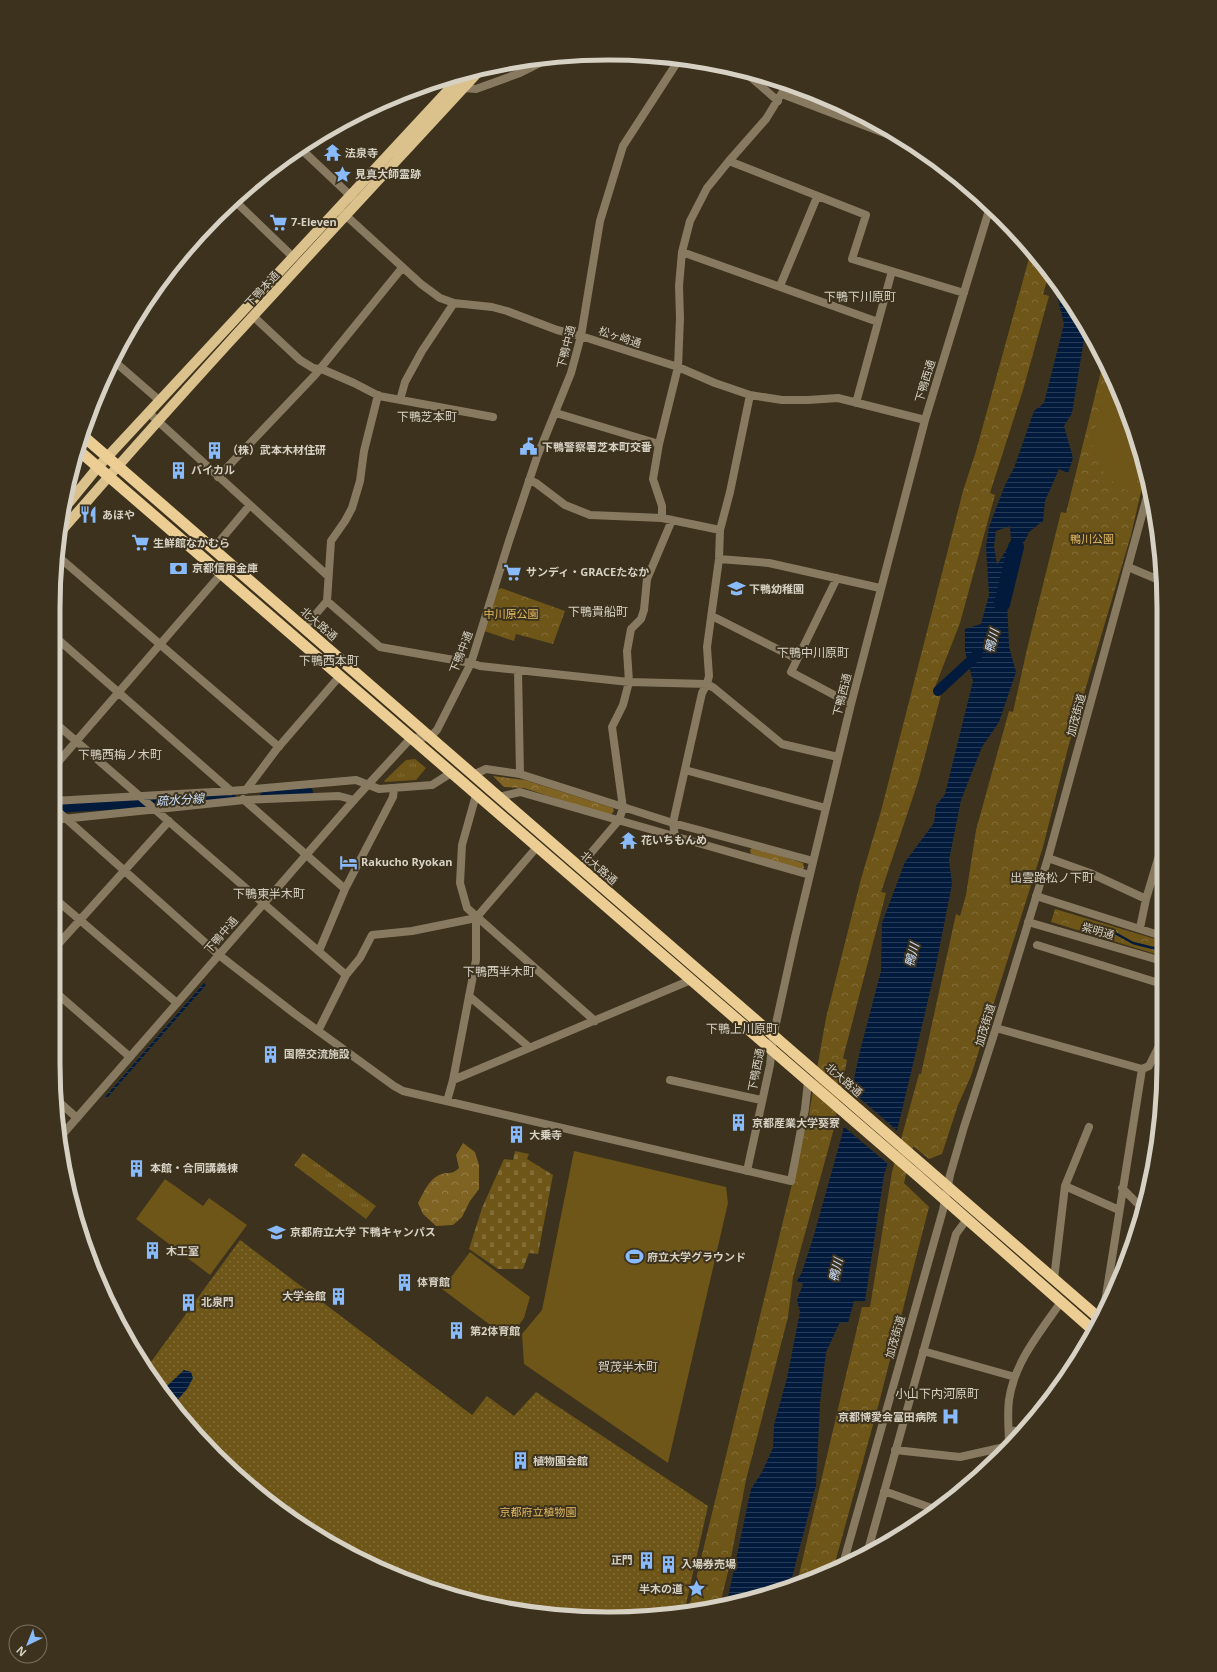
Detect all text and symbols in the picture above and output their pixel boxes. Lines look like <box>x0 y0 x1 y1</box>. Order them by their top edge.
temple icon: 法泉寺 <box>322 143 342 163</box>
place label: 法泉寺 <box>345 145 378 160</box>
place icon: 見真大師霊跡 <box>332 164 352 184</box>
place label: 見真大師霊跡 <box>355 166 421 181</box>
supermarket icon: 7-Eleven <box>268 212 288 232</box>
place label: 7-Eleven <box>291 214 337 229</box>
street label: 下鴨本通 <box>241 267 282 310</box>
district label: 下鴨下川原町 <box>824 288 896 305</box>
street label: 松ヶ崎通 <box>597 323 643 350</box>
street label: 下鴨中通 <box>553 324 578 370</box>
street label: 下鴨西通 <box>911 358 938 404</box>
district label: 下鴨芝本町 <box>397 408 457 425</box>
public building icon: 下鴨警察署芝本町交番 <box>519 437 539 457</box>
place label: 下鴨警察署芝本町交番 <box>542 439 652 454</box>
building icon: （株）武本木材住研 <box>204 440 224 460</box>
place label: （株）武本木材住研 <box>227 442 326 457</box>
building icon: バイカル <box>168 460 188 480</box>
place label: バイカル <box>191 462 235 477</box>
restaurant icon: あほや <box>79 505 99 525</box>
place label: あほや <box>102 507 135 522</box>
park label: 鴨川公園 <box>1070 531 1114 546</box>
supermarket icon: 生鮮館なかむら <box>130 533 150 553</box>
place label: 生鮮館なかむら <box>153 535 230 550</box>
bank icon: 京都信用金庫 <box>169 558 189 578</box>
place label: 京都信用金庫 <box>192 560 258 575</box>
supermarket icon: サンディ・GRACEたなか <box>503 562 523 582</box>
place label: サンディ・GRACEたなか <box>526 564 649 579</box>
school or university icon: 下鴨幼稚園 <box>726 579 746 599</box>
place label: 下鴨幼稚園 <box>749 581 804 596</box>
district label: 下鴨貴船町 <box>568 603 628 620</box>
street label: 北大路通 <box>298 604 341 644</box>
park label: 中川原公園 <box>484 606 539 621</box>
water label: 鴨川 <box>980 625 1003 655</box>
street label: 下鴨中通 <box>446 629 475 675</box>
district label: 下鴨中川原町 <box>777 644 849 661</box>
district label: 下鴨西本町 <box>299 652 359 669</box>
street label: 下鴨西通 <box>829 672 854 718</box>
street label: 加茂街道 <box>1063 692 1088 738</box>
district label: 下鴨西梅ノ木町 <box>78 746 162 763</box>
water label: 疏水分線 <box>155 789 206 810</box>
temple icon: 花いちもんめ <box>618 830 638 850</box>
place label: 花いちもんめ <box>641 832 707 847</box>
street label: 北大路通 <box>578 848 621 888</box>
hotel icon: Rakucho Ryokan <box>338 852 358 872</box>
place label: Rakucho Ryokan <box>361 854 453 869</box>
district label: 出雲路松ノ下町 <box>1010 869 1094 886</box>
district label: 下鴨東半木町 <box>233 885 305 902</box>
street label: 下鴨中通 <box>201 913 241 956</box>
street label: 紫明通 <box>1080 919 1116 942</box>
water label: 鴨川 <box>900 939 923 969</box>
district label: 下鴨西半木町 <box>463 963 535 980</box>
street label: 加茂街道 <box>971 1002 998 1048</box>
district label: 下鴨上川原町 <box>706 1020 778 1037</box>
building icon: 国際交流施設 <box>261 1044 281 1064</box>
place label: 国際交流施設 <box>284 1046 350 1061</box>
street label: 下鴨西通 <box>744 1047 767 1093</box>
street label: 北大路通 <box>823 1060 866 1100</box>
building icon: 京都産業大学葵寮 <box>729 1113 749 1133</box>
place label: 京都産業大学葵寮 <box>752 1115 840 1130</box>
building icon: 大乗寺 <box>506 1125 526 1145</box>
place label: 大乗寺 <box>529 1127 562 1142</box>
building icon: 本館・合同講義棟 <box>127 1158 147 1178</box>
place label: 本館・合同講義棟 <box>150 1160 238 1175</box>
school or university icon: 京都府立大学 下鴨キャンパス <box>267 1222 287 1242</box>
place label: 京都府立大学 下鴨キャンパス <box>290 1224 436 1239</box>
building icon: 木工室 <box>143 1241 163 1261</box>
place label: 木工室 <box>166 1243 199 1258</box>
sports icon: 府立大学グラウンド <box>624 1247 644 1267</box>
place label: 府立大学グラウンド <box>647 1249 746 1264</box>
water label: 鴨川 <box>825 1254 847 1283</box>
building icon: 体育館 <box>394 1272 414 1292</box>
place label: 体育館 <box>417 1274 450 1289</box>
building icon: 大学会館 <box>329 1286 349 1306</box>
place label: 大学会館 <box>282 1288 326 1303</box>
building icon: 北泉門 <box>178 1292 198 1312</box>
place label: 北泉門 <box>201 1294 234 1309</box>
street label: 加茂街道 <box>881 1314 908 1360</box>
building icon: 第2体育館 <box>447 1321 467 1341</box>
place label: 第2体育館 <box>470 1323 520 1338</box>
district label: 賀茂半木町 <box>598 1358 658 1375</box>
district label: 小山下内河原町 <box>895 1385 979 1402</box>
hospital icon: 京都博愛会冨田病院 <box>940 1407 960 1427</box>
place label: 京都博愛会冨田病院 <box>838 1409 937 1424</box>
building icon: 植物園会館 <box>510 1451 530 1471</box>
place label: 植物園会館 <box>533 1453 588 1468</box>
park label: 京都府立植物園 <box>500 1504 577 1519</box>
building icon: 正門 <box>636 1550 656 1570</box>
place label: 正門 <box>611 1552 633 1567</box>
building icon: 入場券売場 <box>658 1554 678 1574</box>
place label: 入場券売場 <box>681 1556 736 1571</box>
place icon: 半木の道 <box>686 1579 706 1599</box>
place label: 半木の道 <box>639 1581 683 1596</box>
north arrow <box>8 1624 48 1664</box>
text: N <box>12 1643 29 1660</box>

